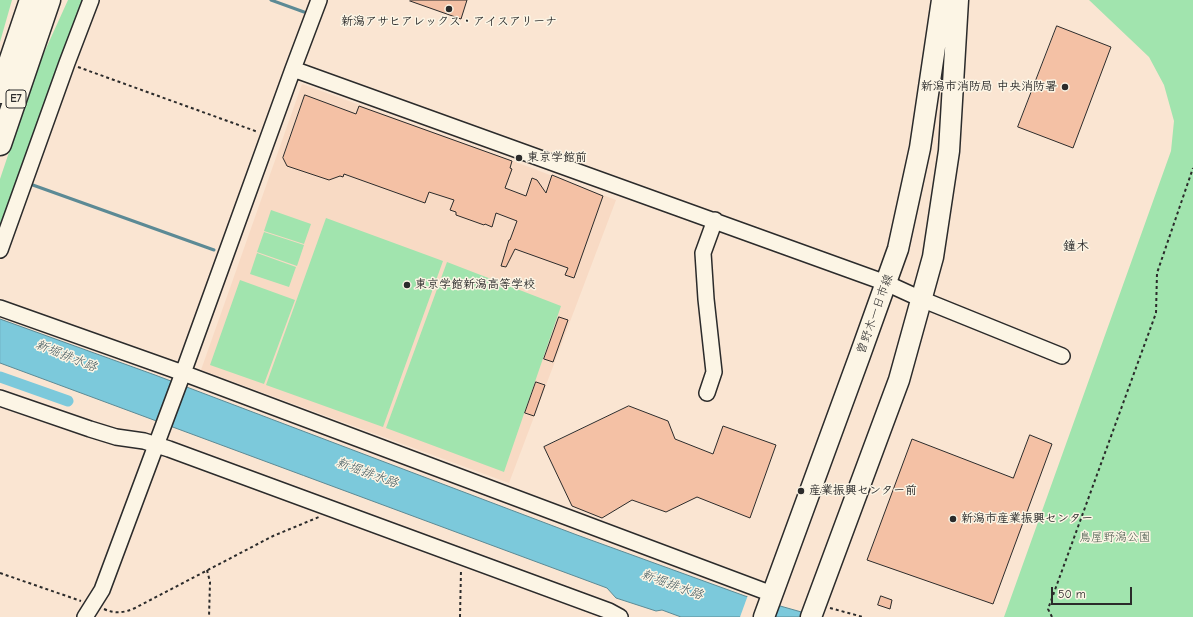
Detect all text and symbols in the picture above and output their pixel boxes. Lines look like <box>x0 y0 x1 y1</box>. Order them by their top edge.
marker: 新潟アサヒアレックス・アイスアリーナ <box>444 4 454 14</box>
place label: 新潟アサヒアレックス・アイスアリーナ <box>341 15 557 29</box>
place label: 新潟市消防局 中央消防署 <box>921 80 1057 94</box>
marker: 新潟市消防局 中央消防署 <box>1060 82 1070 92</box>
road number: E7 <box>6 90 26 108</box>
place label: 東京学館前 <box>527 151 587 165</box>
marker: 東京学館前 <box>514 153 524 163</box>
district label: 鐘木 <box>1063 238 1089 254</box>
street label: 曽野木一日市線 <box>854 272 896 356</box>
place label: 東京学館新潟高等学校 <box>415 278 535 292</box>
marker: 東京学館新潟高等学校 <box>402 280 412 290</box>
water label: 新堀排水路 <box>33 337 99 375</box>
water label: 新堀排水路 <box>334 455 400 491</box>
place label: 産業振興センター前 <box>809 484 917 498</box>
marker: 産業振興センター前 <box>796 486 806 496</box>
place label: 新潟市産業振興センター <box>961 512 1093 526</box>
marker: 新潟市産業振興センター <box>948 514 958 524</box>
park label: 鳥屋野潟公園 <box>1079 531 1151 545</box>
water label: 新堀排水路 <box>639 567 705 603</box>
scale bar <box>1053 579 1134 605</box>
text: 50 m <box>1058 587 1086 601</box>

